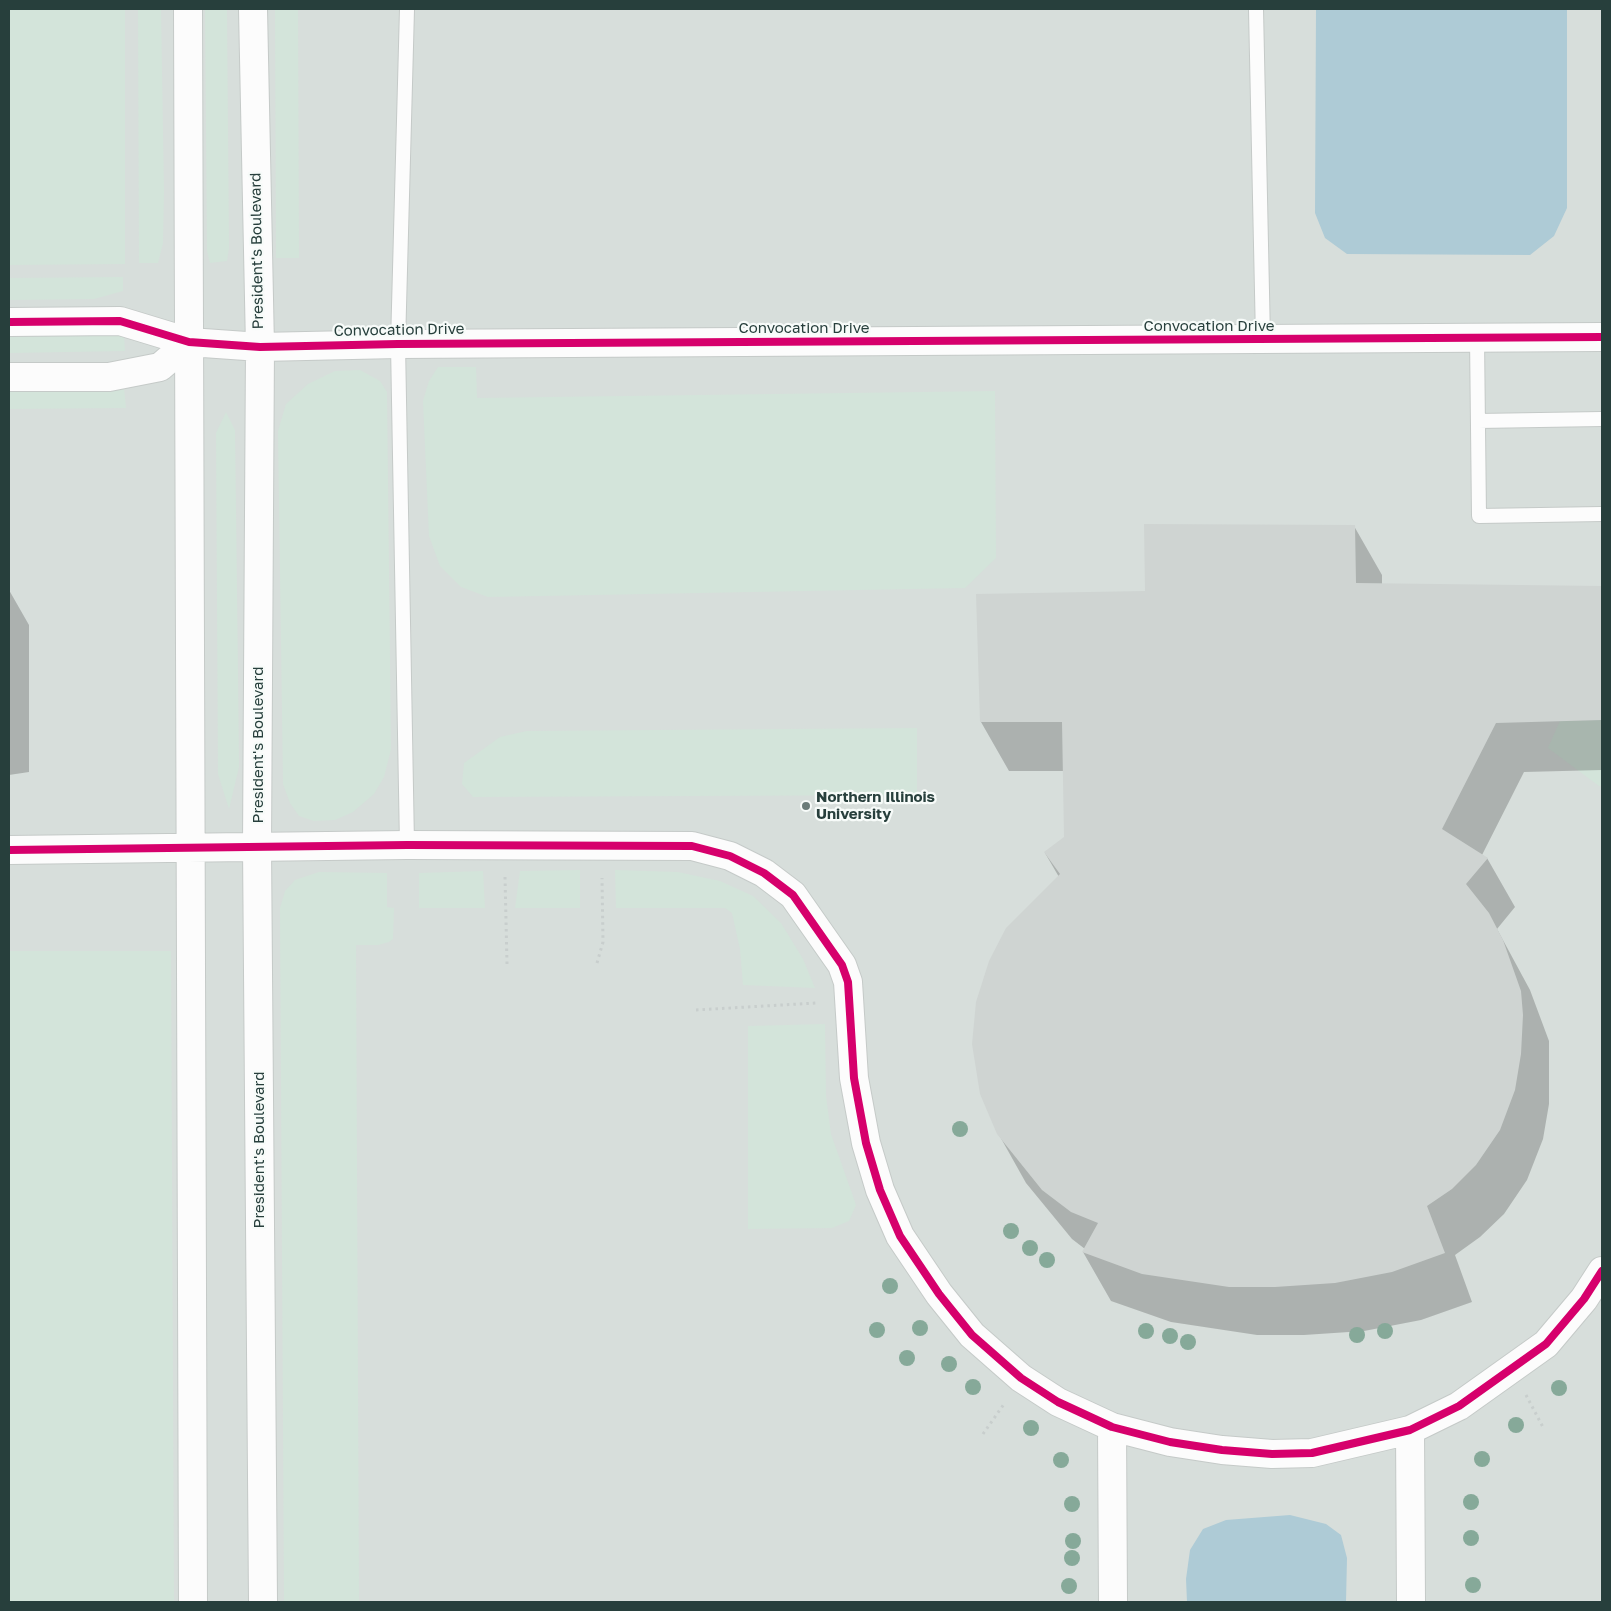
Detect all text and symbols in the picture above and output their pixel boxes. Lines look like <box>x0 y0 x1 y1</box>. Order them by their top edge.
street label: President's Boulevard <box>247 172 267 330</box>
street label: Convocation Drive <box>1144 317 1274 335</box>
street label: Convocation Drive <box>739 319 869 337</box>
street label: Convocation Drive <box>333 320 465 340</box>
street label: President's Boulevard <box>249 667 267 823</box>
place label: Northern Illinois University <box>816 788 935 823</box>
marker: Northern Illinois University <box>800 800 812 812</box>
street label: President's Boulevard <box>250 1072 268 1228</box>

